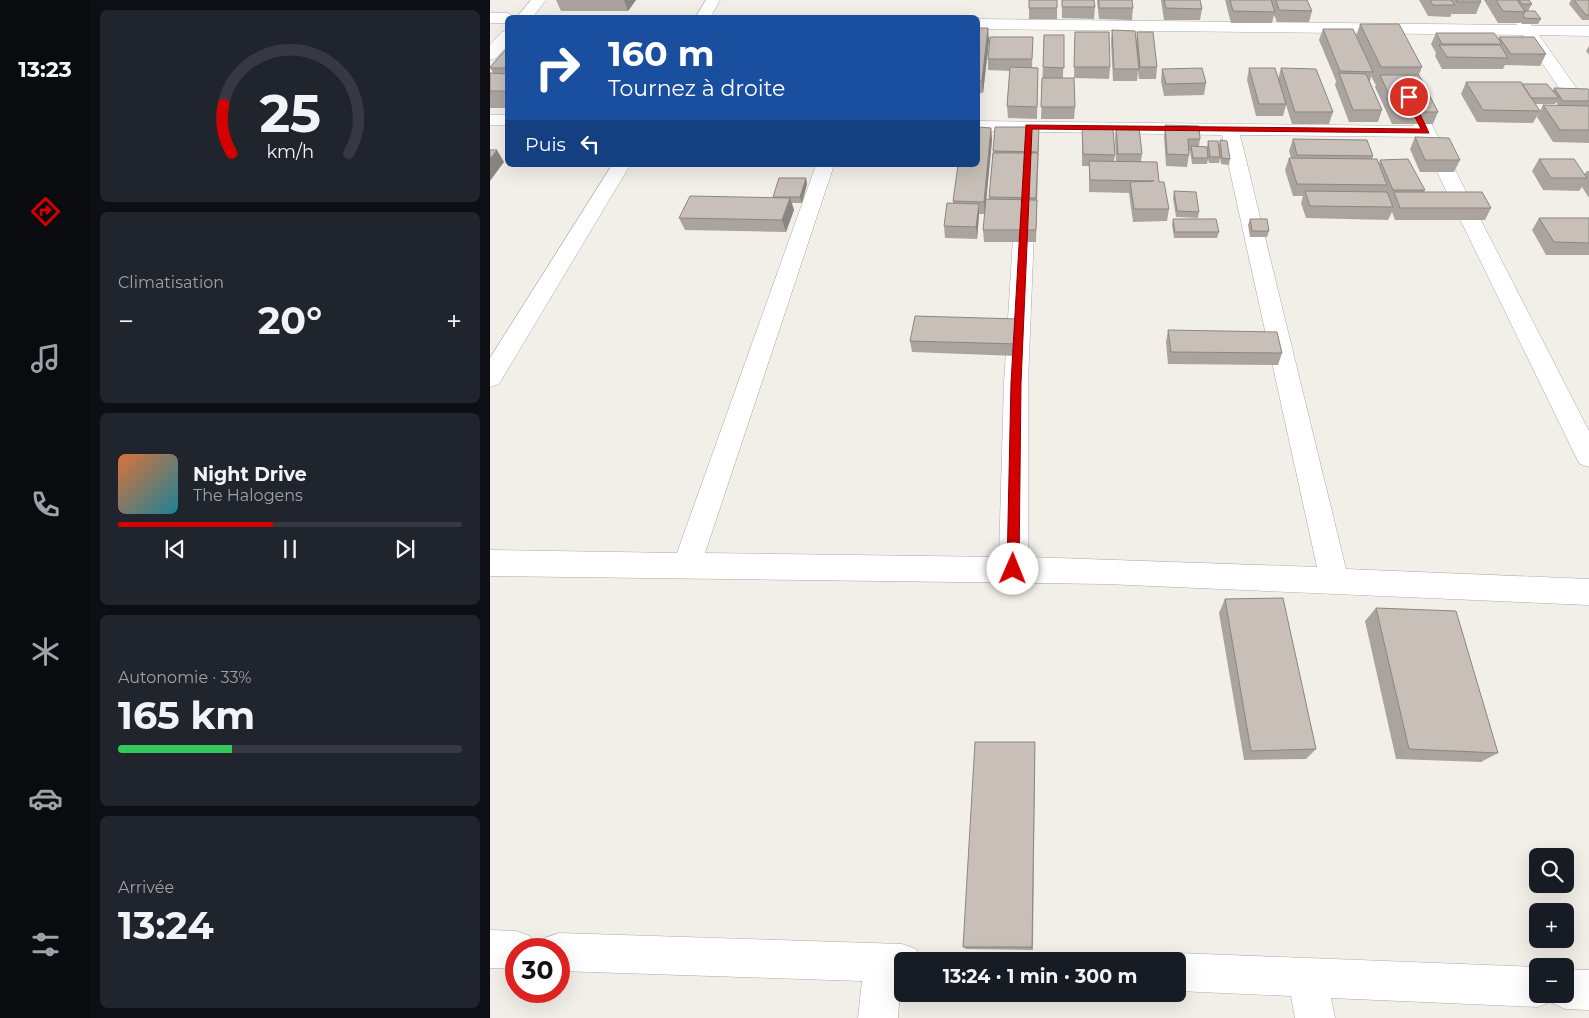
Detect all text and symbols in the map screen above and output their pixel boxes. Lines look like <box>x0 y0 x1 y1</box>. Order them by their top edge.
text: 160 m <box>608 32 714 75</box>
icon: right <box>525 35 590 100</box>
text: 13:23 <box>18 56 72 83</box>
text: Tournez à droite <box>608 75 785 102</box>
pin <box>1388 76 1430 118</box>
text: 25 <box>259 82 321 145</box>
icon: arrive <box>1395 83 1423 111</box>
icon: left <box>576 130 604 158</box>
text: Puis <box>525 133 566 156</box>
text: km/h <box>266 141 314 162</box>
icon: directions <box>28 194 63 229</box>
text: Climatisation <box>118 273 224 292</box>
text: 20° <box>258 297 322 344</box>
text: − <box>118 304 134 338</box>
text: + <box>446 304 462 338</box>
icon: music <box>28 341 63 376</box>
text: Night Drive <box>193 463 307 486</box>
text: The Halogens <box>193 486 303 505</box>
icon: phone <box>28 487 63 522</box>
icon: previous <box>161 535 189 563</box>
icon: pause <box>276 535 304 563</box>
icon: next <box>391 535 419 563</box>
position arrow <box>986 542 1038 594</box>
icon: climate <box>28 634 63 669</box>
text: Autonomie · 33% <box>118 668 252 687</box>
text: 165 km <box>118 692 255 739</box>
icon: car <box>28 781 63 816</box>
map controls <box>1529 848 1574 1003</box>
button: search <box>1529 848 1574 893</box>
text: Arrivée <box>118 878 174 897</box>
text: 13:24 <box>118 902 214 949</box>
button: + <box>1529 903 1574 948</box>
icon: filters <box>28 927 63 962</box>
speed limit sign: 30 <box>505 938 570 1003</box>
button: − <box>1529 958 1574 1003</box>
text: 13:24 · 1 min · 300 m <box>943 965 1137 988</box>

